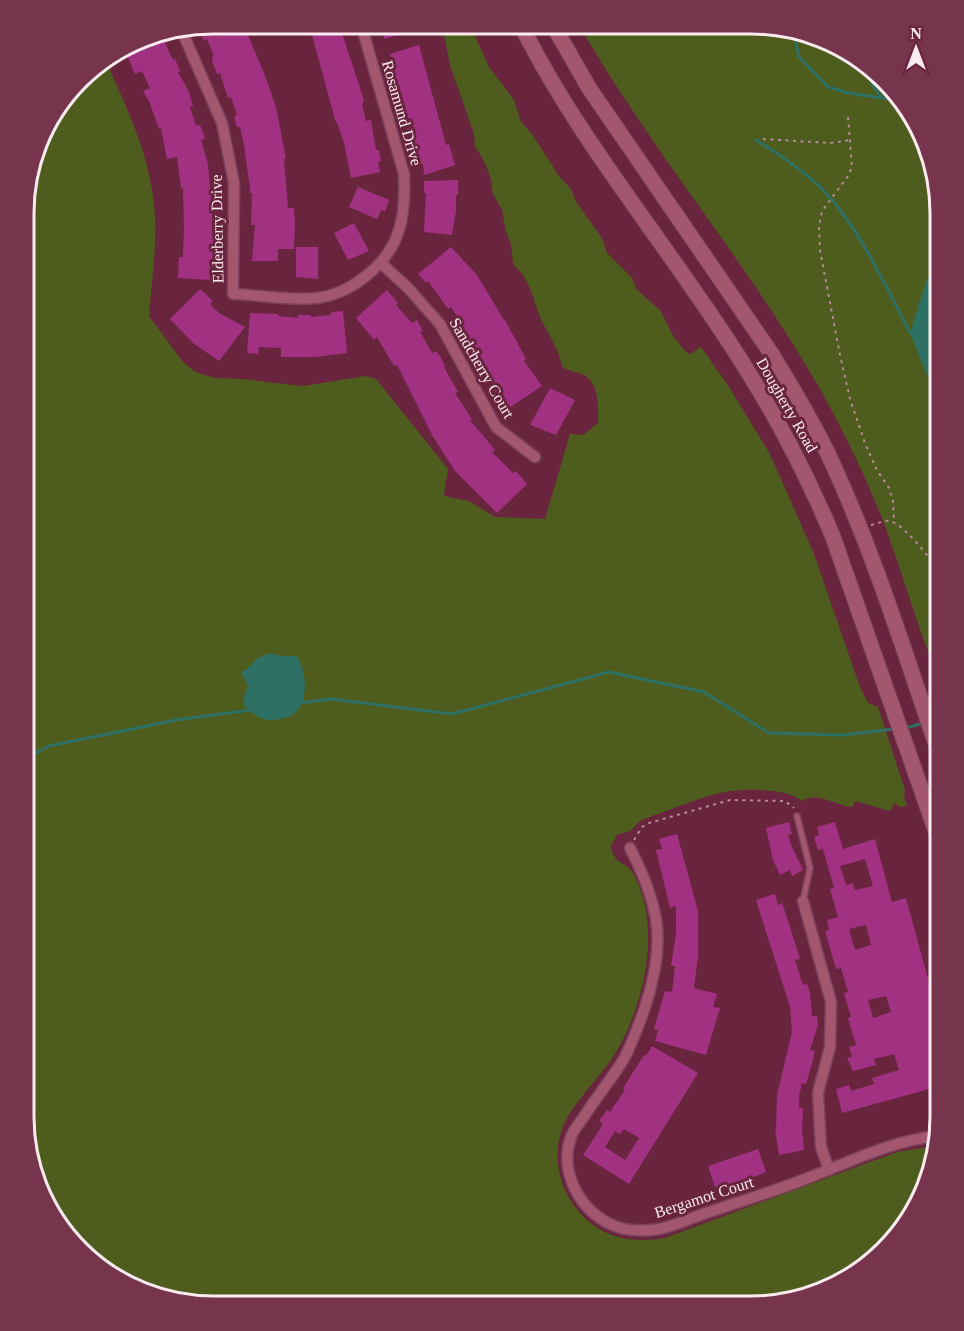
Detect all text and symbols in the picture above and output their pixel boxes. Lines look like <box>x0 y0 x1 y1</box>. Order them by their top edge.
north arrow <box>886 18 946 78</box>
text: N <box>910 25 922 42</box>
street label: Rosamund Drive <box>379 58 425 168</box>
street label: Elderberry Drive <box>208 174 227 284</box>
street label: Sandcherry Court <box>445 315 518 422</box>
street label: Dougherty Road <box>752 355 821 456</box>
street label: Bergamot Court <box>652 1173 757 1222</box>

